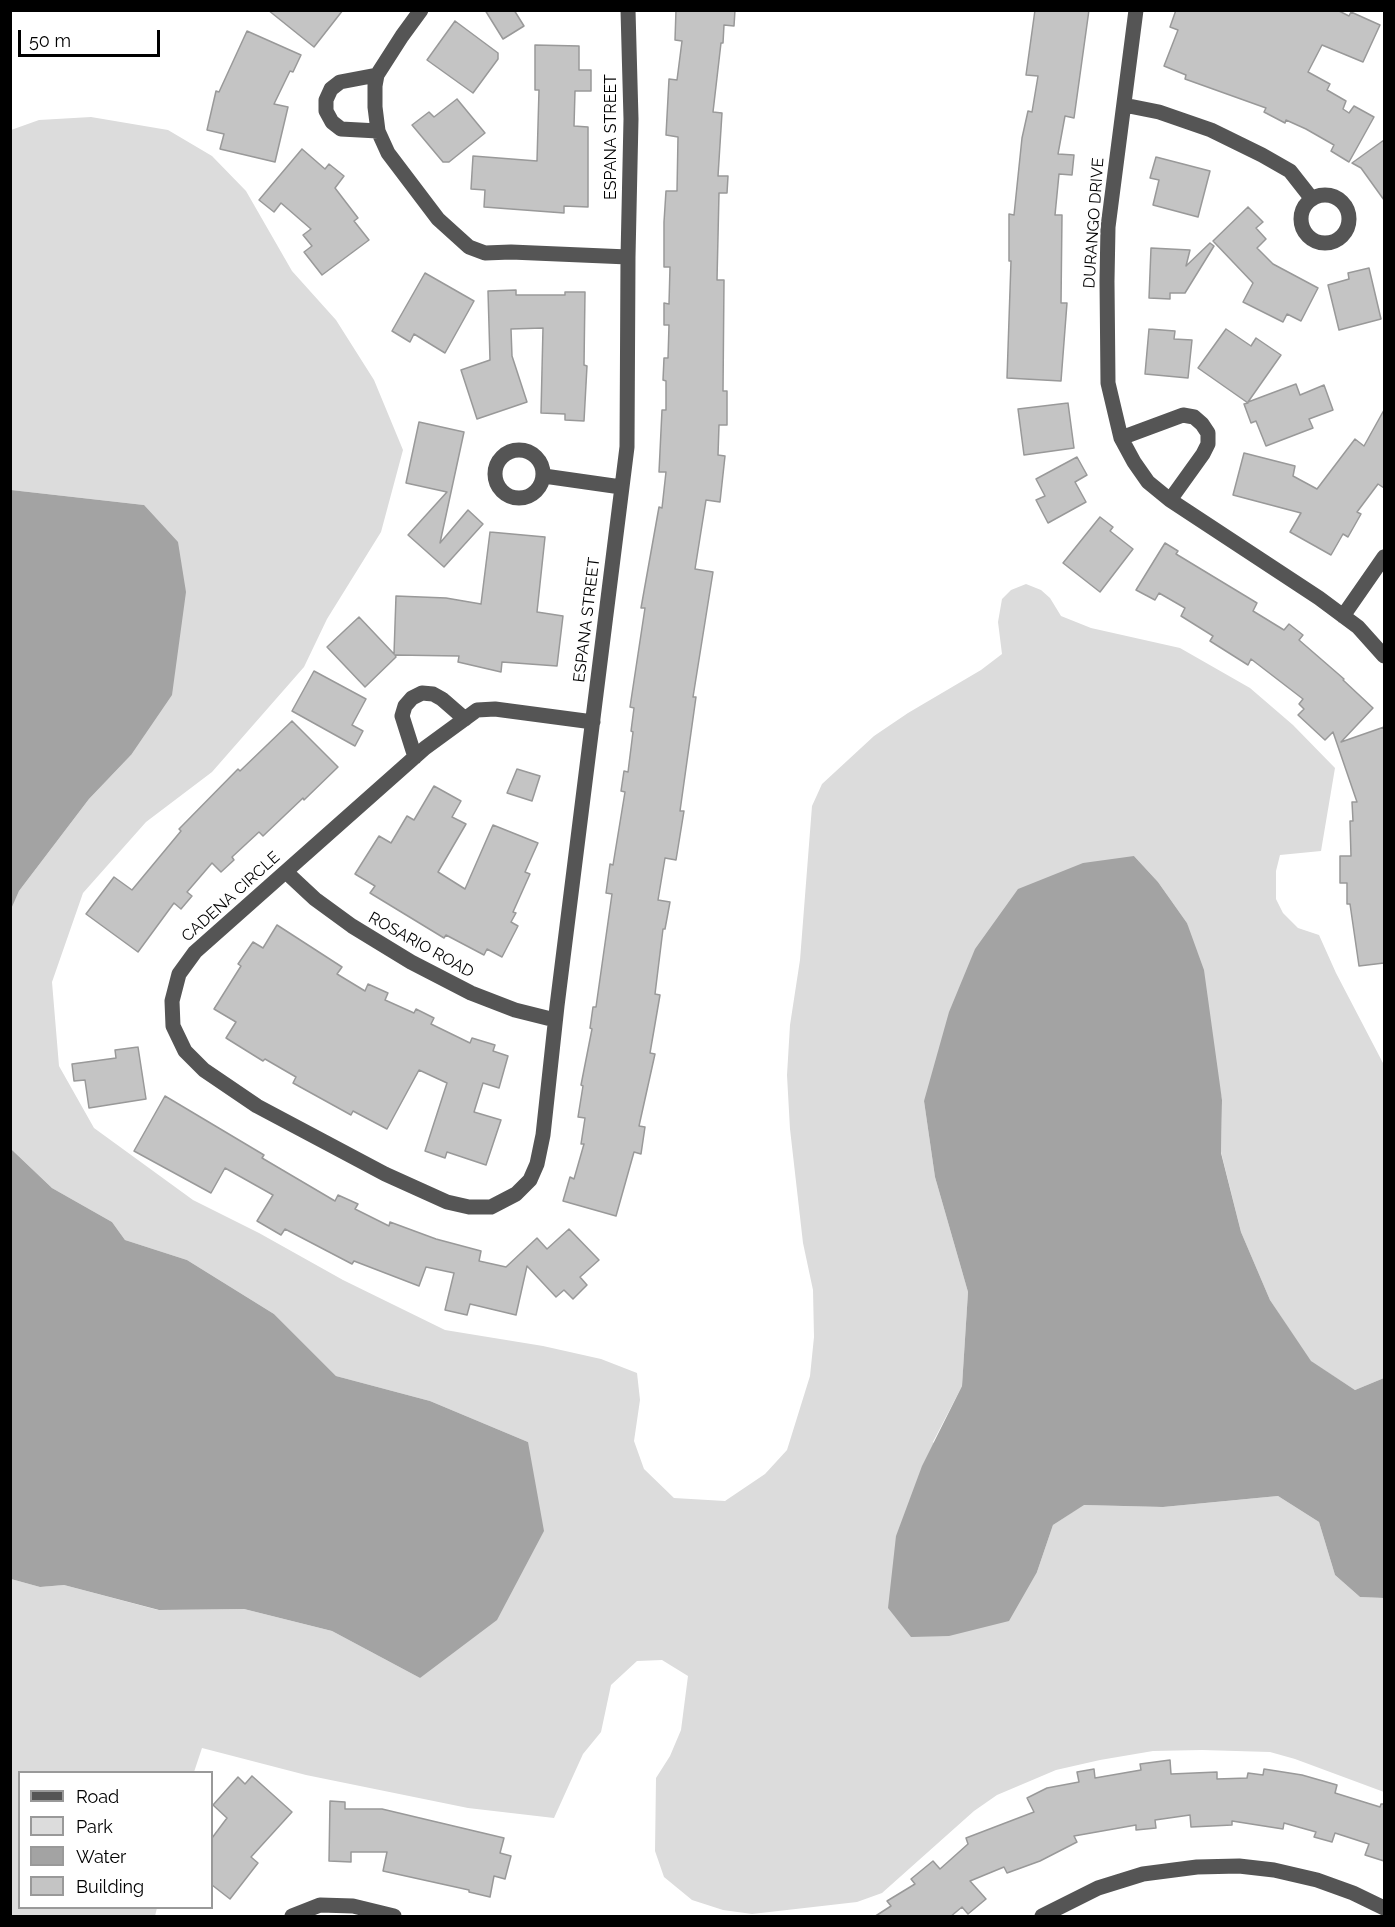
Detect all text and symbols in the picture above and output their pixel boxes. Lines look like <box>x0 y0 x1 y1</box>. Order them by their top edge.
scale bar <box>21 18 164 56</box>
text: 50 m <box>29 30 71 51</box>
street label: ESPANA STREET <box>601 74 621 200</box>
street label: DURANGO DRIVE <box>1080 157 1108 289</box>
street label: ESPANA STREET <box>570 556 604 684</box>
street label: CADENA CIRCLE <box>178 848 284 946</box>
street label: ROSARIO ROAD <box>365 908 477 982</box>
legend <box>18 1771 213 1909</box>
text: Road <box>76 1786 119 1807</box>
text: Park <box>76 1816 113 1837</box>
text: Water <box>76 1846 126 1867</box>
text: Building <box>76 1876 144 1897</box>

